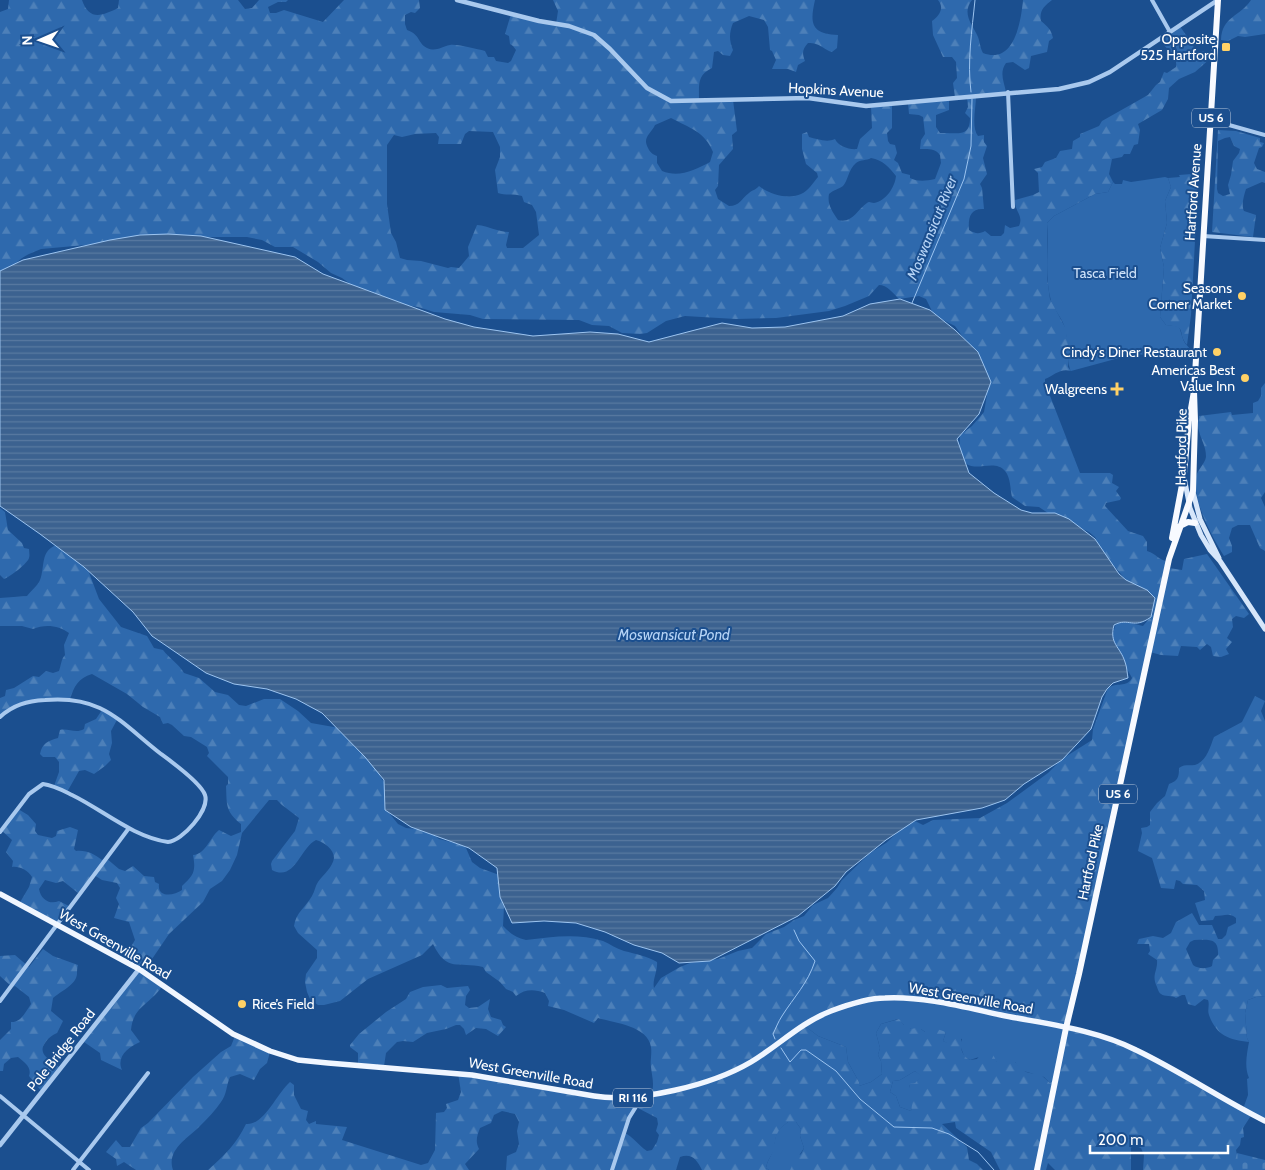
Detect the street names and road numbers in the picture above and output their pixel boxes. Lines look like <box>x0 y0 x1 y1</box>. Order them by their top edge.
street label: Hopkins Avenue <box>788 79 884 101</box>
road number: US 6 <box>1192 109 1230 128</box>
street label: Hartford Avenue <box>1181 143 1205 241</box>
street label: Hartford Pike <box>1171 408 1191 486</box>
road number: US 6 <box>1099 784 1137 804</box>
street label: Hartford Pike <box>1073 822 1107 902</box>
street label: West Greenville Road <box>56 905 174 983</box>
street label: West Greenville Road <box>907 978 1035 1018</box>
street label: Pole Bridge Road <box>23 1005 99 1095</box>
street label: West Greenville Road <box>467 1053 595 1093</box>
road number: RI 116 <box>613 1088 653 1108</box>

